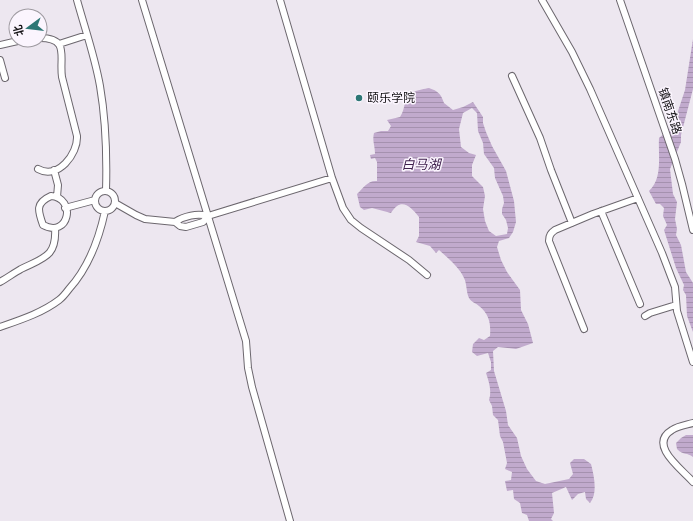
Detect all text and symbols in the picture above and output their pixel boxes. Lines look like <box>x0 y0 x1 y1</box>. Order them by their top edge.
north arrow <box>8 8 48 48</box>
text: 北 <box>11 23 27 37</box>
street label: 镇南东路 <box>656 86 684 136</box>
place label: 颐乐学院 <box>367 91 415 105</box>
marker: 颐乐学院 <box>354 93 364 103</box>
water label: 白马湖 <box>401 157 442 172</box>

